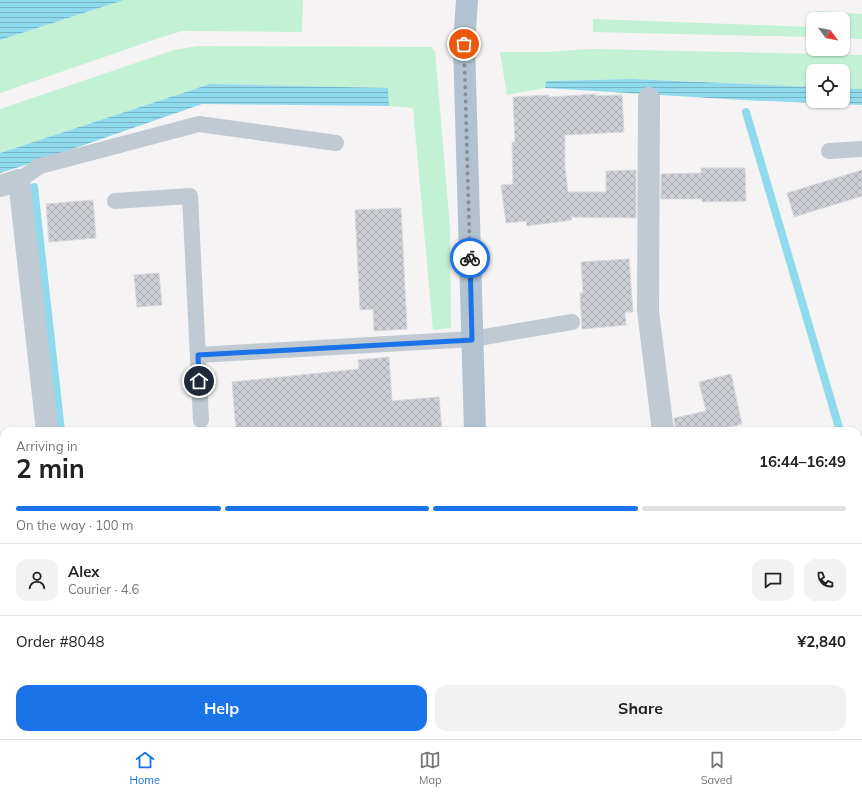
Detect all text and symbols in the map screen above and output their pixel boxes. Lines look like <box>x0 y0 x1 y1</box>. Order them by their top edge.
north arrow <box>806 12 850 56</box>
map controls <box>806 12 850 108</box>
pin <box>447 27 481 61</box>
icon: bag <box>453 33 475 55</box>
button: locate <box>806 64 850 108</box>
courier <box>450 238 490 278</box>
icon: bike <box>459 247 481 269</box>
pin <box>182 364 216 398</box>
icon: home <box>188 370 210 392</box>
text: Arriving in <box>16 438 78 454</box>
text: 2 min <box>16 452 85 485</box>
text: 16:44–16:49 <box>759 452 846 471</box>
text: On the way · 100 m <box>16 517 133 533</box>
button: person <box>16 559 58 601</box>
button: chat <box>752 559 794 601</box>
button: phone <box>804 559 846 601</box>
text: Alex <box>68 562 100 581</box>
text: Courier · 4.6 <box>68 581 139 597</box>
text: Order #8048 <box>16 632 104 651</box>
text: ¥2,840 <box>797 632 846 651</box>
button: Help <box>16 685 427 731</box>
button: Share <box>435 685 846 731</box>
tab: Home <box>130 749 160 787</box>
tab: Map <box>419 749 442 787</box>
tab: Saved <box>701 749 732 787</box>

